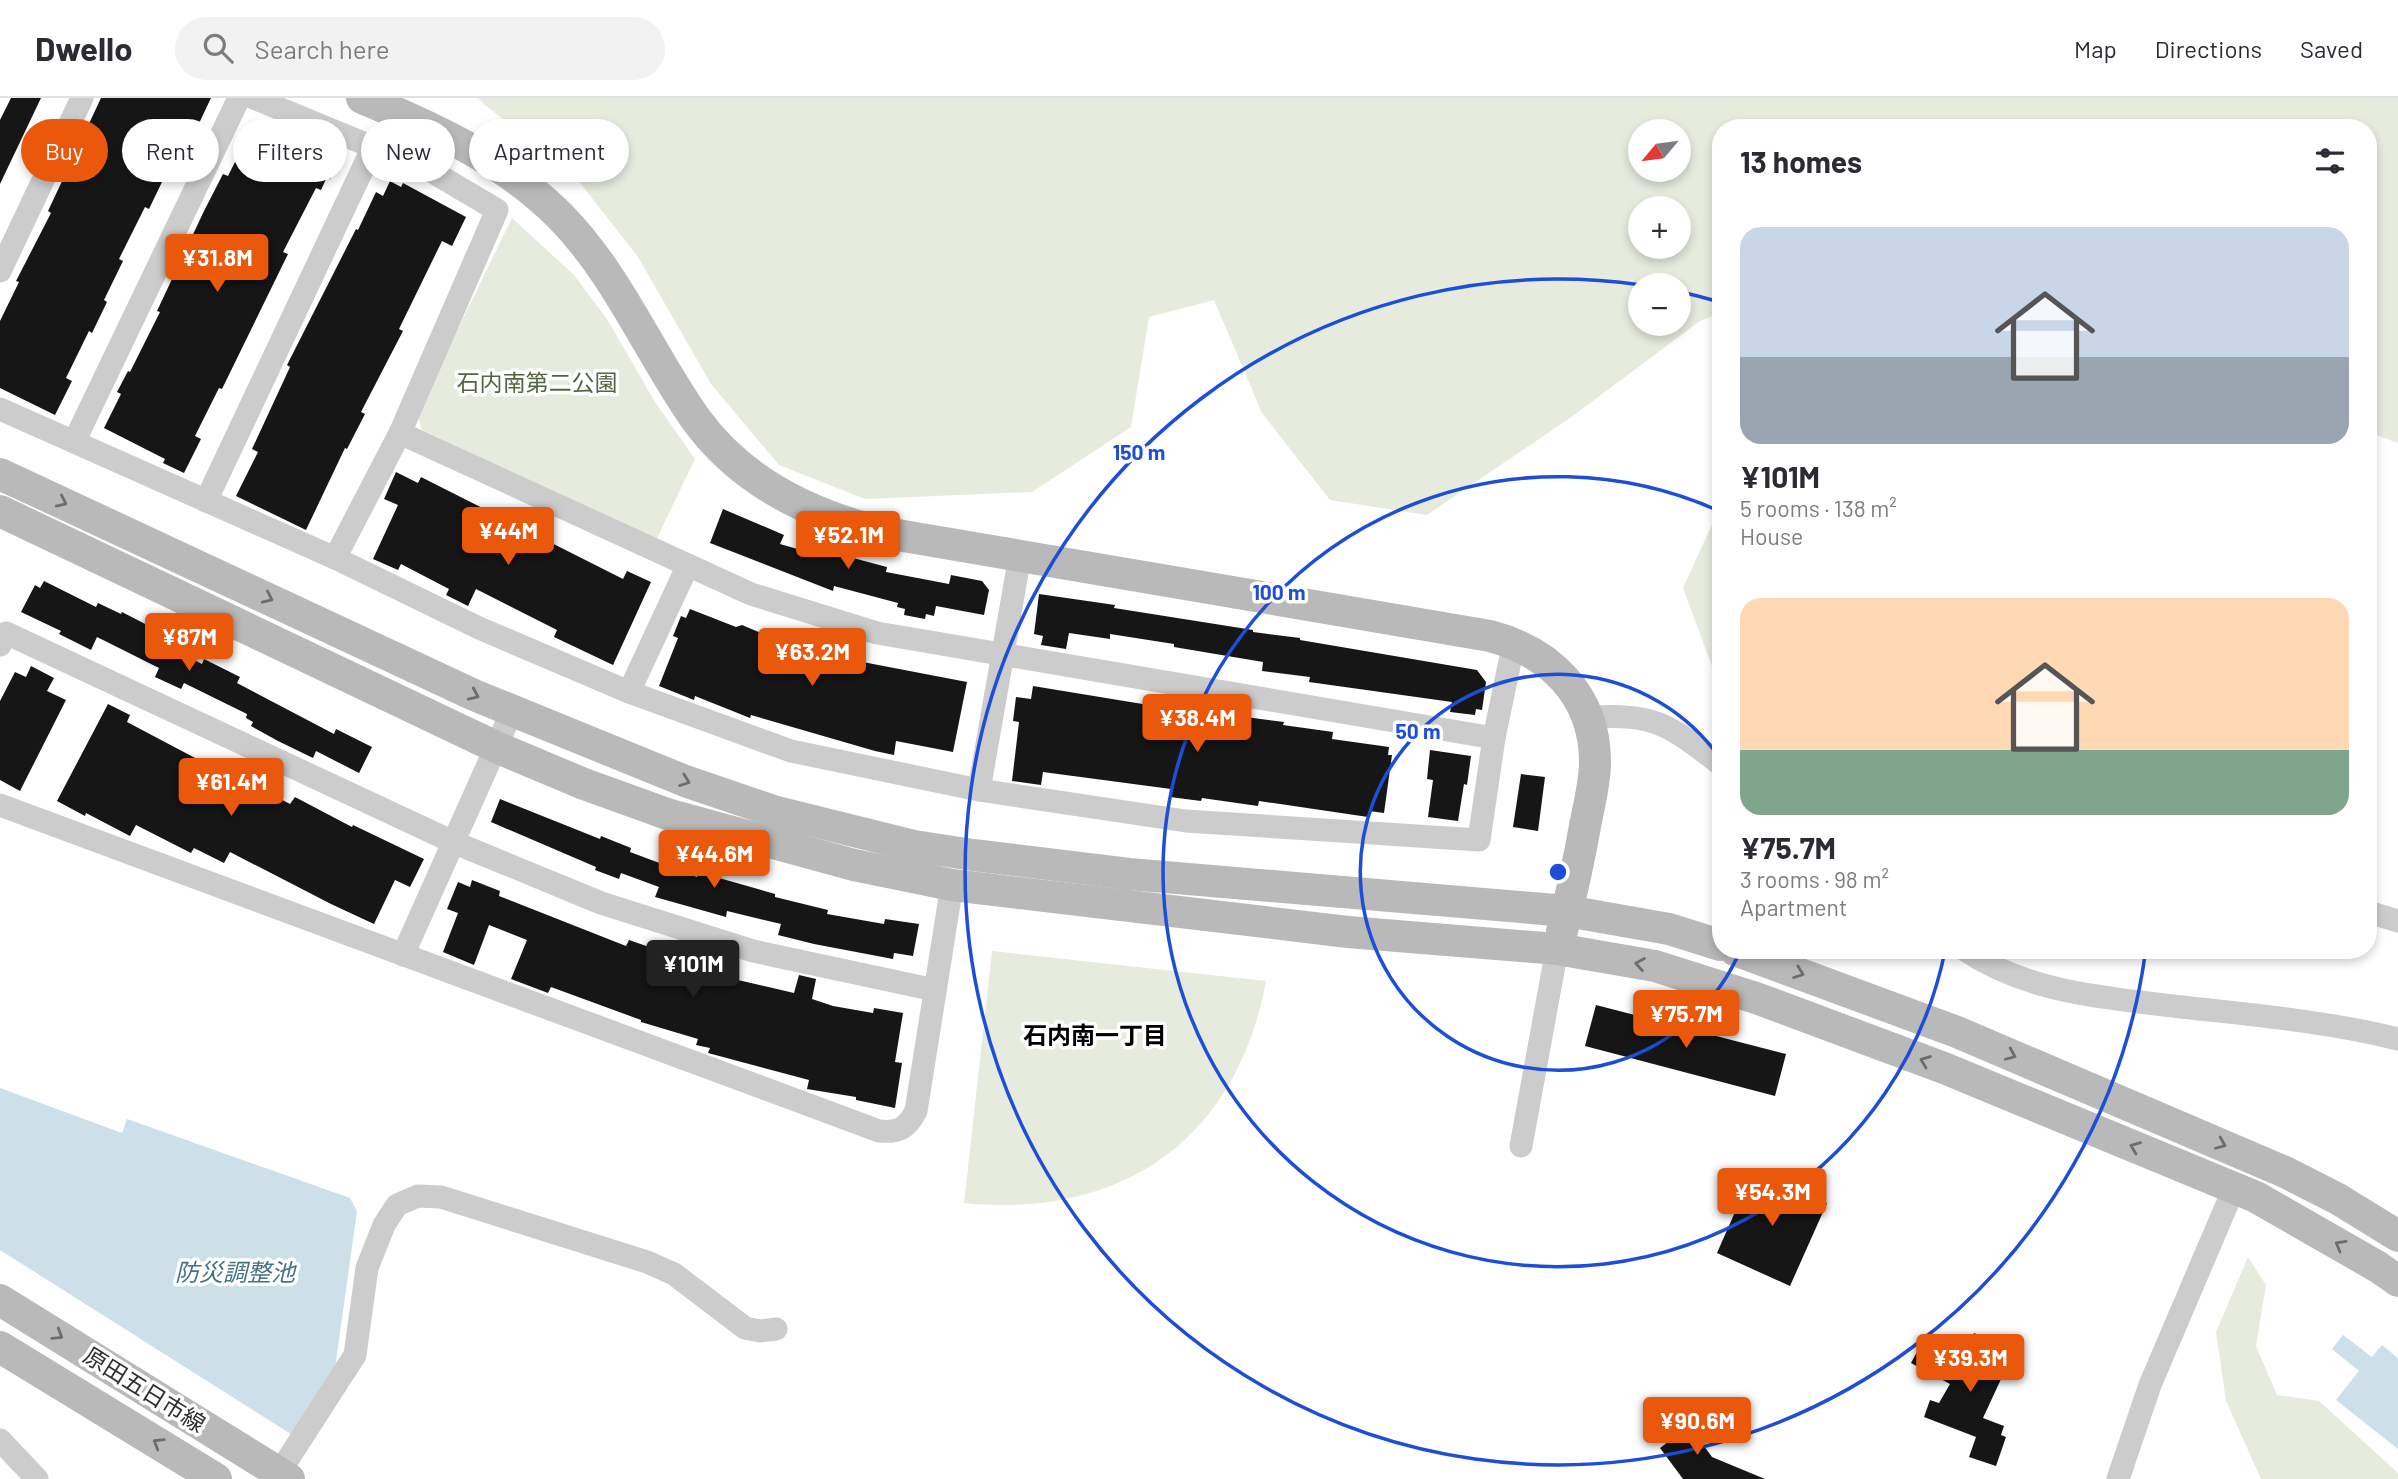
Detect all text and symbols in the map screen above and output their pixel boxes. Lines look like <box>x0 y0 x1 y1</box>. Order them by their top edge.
search box <box>175 17 665 80</box>
text: Dwello <box>35 28 133 68</box>
icon: search <box>199 29 237 67</box>
text: Search here <box>255 33 390 64</box>
text: Map <box>2074 34 2117 63</box>
text: Directions <box>2155 34 2262 63</box>
text: Saved <box>2300 34 2363 63</box>
chip: Buy <box>21 119 108 182</box>
chip: Rent <box>122 119 219 182</box>
chip: Filters <box>233 119 347 182</box>
chip: New <box>361 119 455 182</box>
chip: Apartment <box>469 119 629 182</box>
north arrow <box>1628 119 1690 182</box>
map controls <box>1628 119 1691 336</box>
icon: filters <box>2311 142 2349 180</box>
text: 13 homes <box>1740 143 1862 179</box>
button: + <box>1628 196 1691 259</box>
pin: ¥31.8M <box>160 234 274 294</box>
text: ¥31.8M <box>181 243 253 271</box>
button: − <box>1628 273 1691 336</box>
icon: home <box>1982 273 2108 399</box>
park label: 石内南第二公園 <box>457 368 618 396</box>
text: 150 m <box>1113 439 1165 464</box>
text: ¥101M <box>1740 458 1820 494</box>
one-way arrow <box>55 494 67 508</box>
text: 5 rooms · 138 m² <box>1740 494 1897 522</box>
pin: ¥44M <box>467 508 549 567</box>
pin: ¥52.1M <box>791 512 905 571</box>
text: ¥44M <box>478 516 538 544</box>
text: ¥52.1M <box>812 520 884 548</box>
text: House <box>1740 522 1803 550</box>
text: 100 m <box>1252 579 1306 604</box>
one-way arrow <box>261 590 273 604</box>
pin: ¥87M <box>148 614 230 673</box>
text: ¥87M <box>161 622 217 650</box>
pin: ¥63.2M <box>755 628 869 688</box>
text: ¥63.2M <box>774 637 850 665</box>
icon: home <box>1982 644 2108 770</box>
one-way arrow <box>467 687 479 701</box>
pin: ¥38.4M <box>1140 694 1254 754</box>
text: ¥38.4M <box>1158 703 1236 731</box>
text: 50 m <box>1395 718 1441 743</box>
pin: ¥61.4M <box>174 758 288 818</box>
text: ¥61.4M <box>195 767 267 795</box>
one-way arrow <box>678 773 690 787</box>
text: ¥75.7M <box>1740 829 1836 865</box>
pin: ¥44.6M <box>657 830 771 890</box>
text: ¥44.6M <box>675 839 753 867</box>
centre of rings <box>1546 860 1570 884</box>
text: 3 rooms · 98 m² <box>1740 865 1889 893</box>
text: Apartment <box>1740 893 1847 921</box>
pin: ¥101M <box>644 940 742 1000</box>
text: ¥101M <box>662 949 724 977</box>
one-way arrow <box>1635 957 1646 972</box>
one-way arrow <box>1793 965 1805 979</box>
pin: ¥75.7M <box>1629 990 1743 1050</box>
text: ¥75.7M <box>1649 999 1723 1027</box>
district label: 石内南一丁目 <box>1023 1020 1167 1049</box>
one-way arrow <box>2004 1047 2017 1061</box>
one-way arrow <box>1919 1055 1931 1069</box>
one-way arrow <box>2214 1136 2226 1150</box>
one-way arrow <box>2130 1142 2142 1156</box>
pin: ¥54.3M <box>1715 1168 1829 1228</box>
text: ¥54.3M <box>1733 1177 1811 1205</box>
one-way arrow <box>2335 1240 2348 1253</box>
water label: 防災調整池 <box>175 1257 297 1286</box>
one-way arrow <box>51 1327 64 1340</box>
pin: ¥39.3M <box>1913 1334 2027 1394</box>
street label: 原田五日市線 <box>79 1341 211 1437</box>
text: ¥39.3M <box>1932 1343 2008 1371</box>
pin: ¥90.6M <box>1640 1398 1754 1457</box>
text: ¥90.6M <box>1659 1406 1735 1434</box>
one-way arrow <box>152 1438 165 1451</box>

